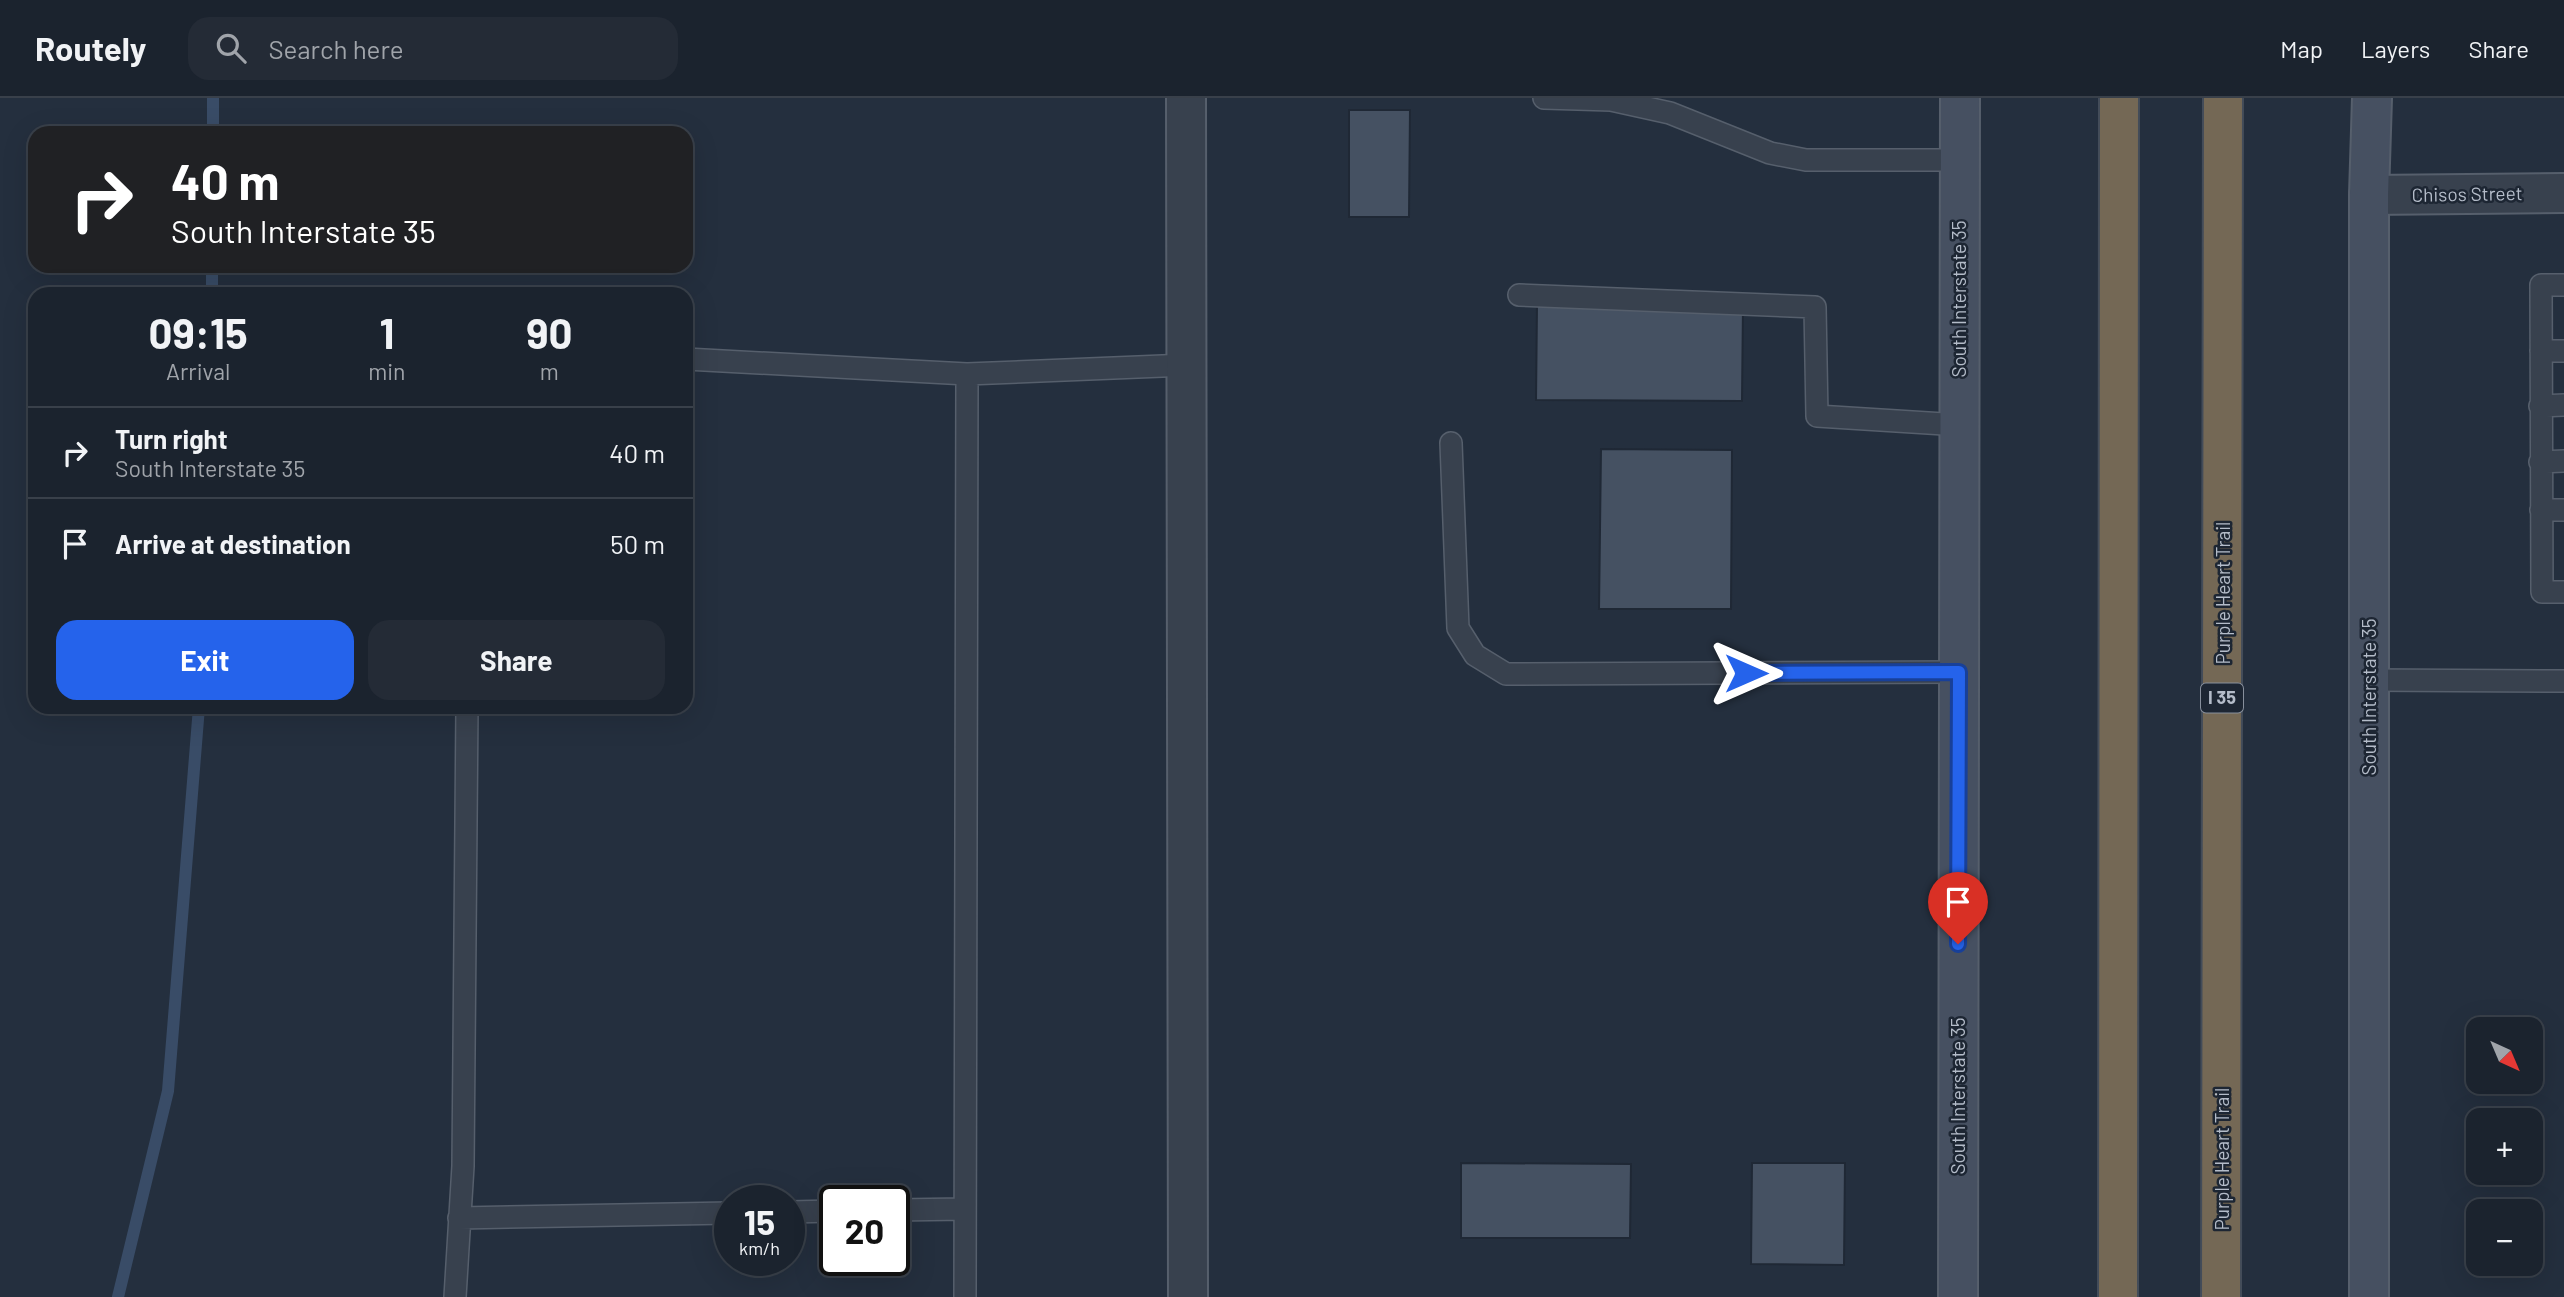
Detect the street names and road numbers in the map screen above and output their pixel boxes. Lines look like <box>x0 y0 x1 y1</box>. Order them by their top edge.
street label: Chisos Street <box>2411 181 2523 206</box>
street label: South Interstate 35 <box>1947 220 1970 378</box>
street label: Purple Heart Trail <box>2211 522 2234 664</box>
street label: South Interstate 35 <box>2357 618 2380 776</box>
road number: I 35 <box>2201 684 2243 712</box>
street label: South Interstate 35 <box>1946 1017 1969 1175</box>
street label: Purple Heart Trail <box>2210 1088 2233 1230</box>

